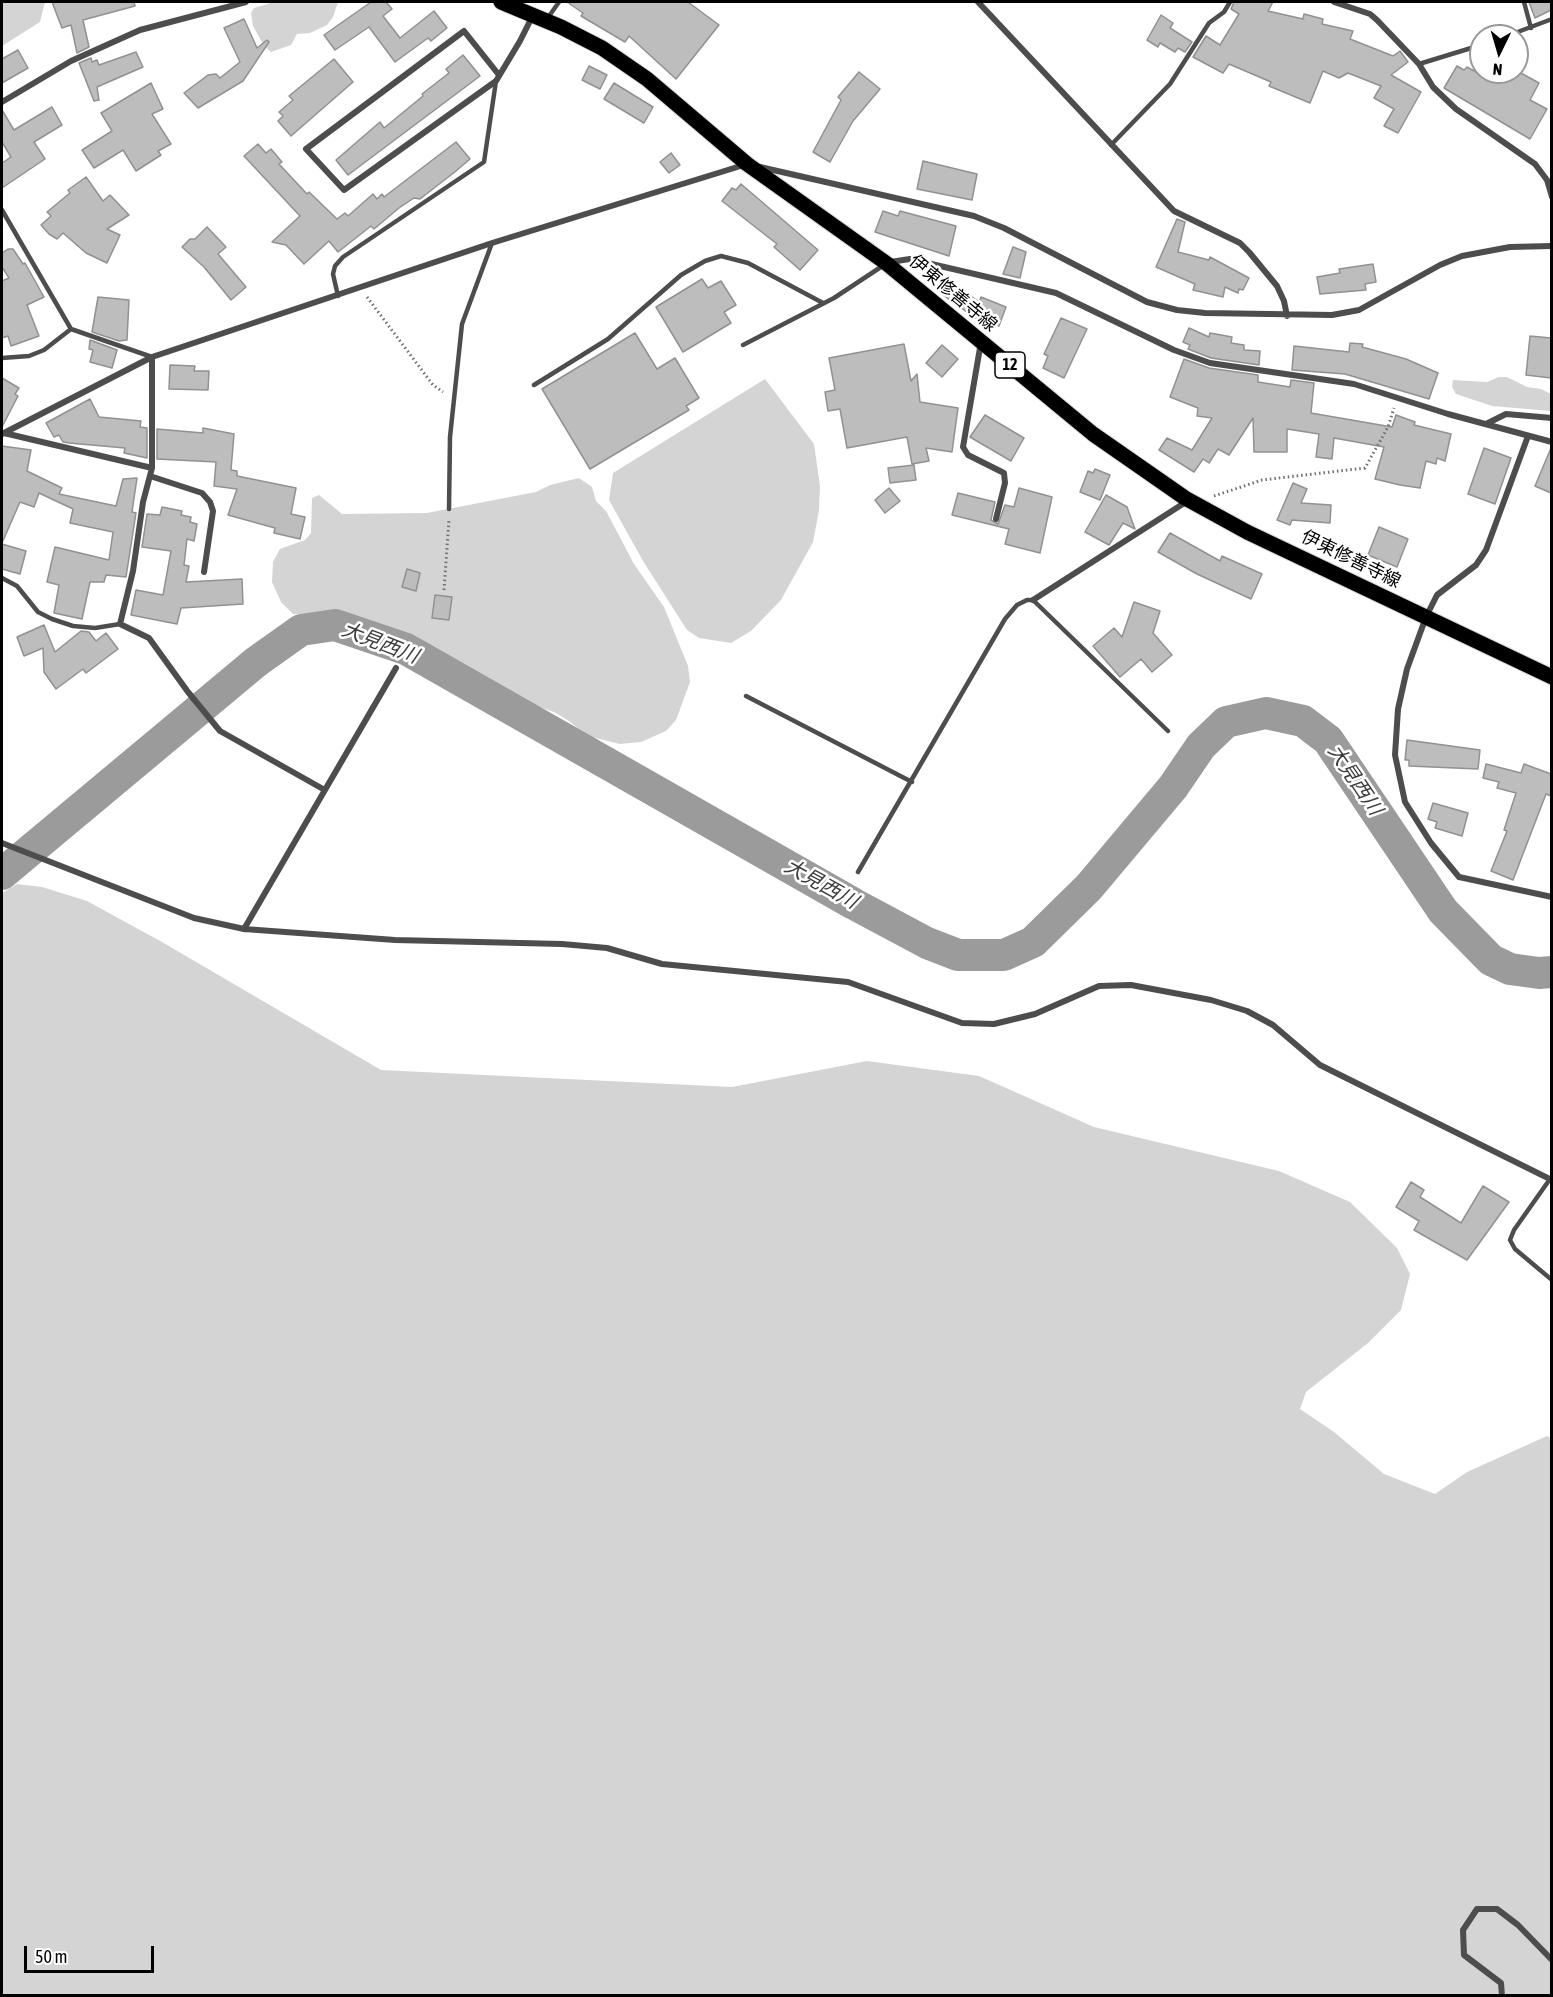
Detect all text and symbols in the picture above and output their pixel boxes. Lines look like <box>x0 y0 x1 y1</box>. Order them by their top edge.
north arrow <box>1469 24 1529 84</box>
text: N <box>1492 61 1503 79</box>
street label: 伊東修善寺線 <box>905 250 1001 336</box>
road number: 12 <box>995 352 1025 378</box>
street label: 伊東修善寺線 <box>1298 526 1404 592</box>
water label: 大見西川 <box>338 617 422 669</box>
water label: 大見西川 <box>1323 740 1387 820</box>
water label: 大見西川 <box>780 854 862 914</box>
scale bar <box>27 1934 158 1972</box>
text: 50 m <box>35 1946 67 1967</box>

